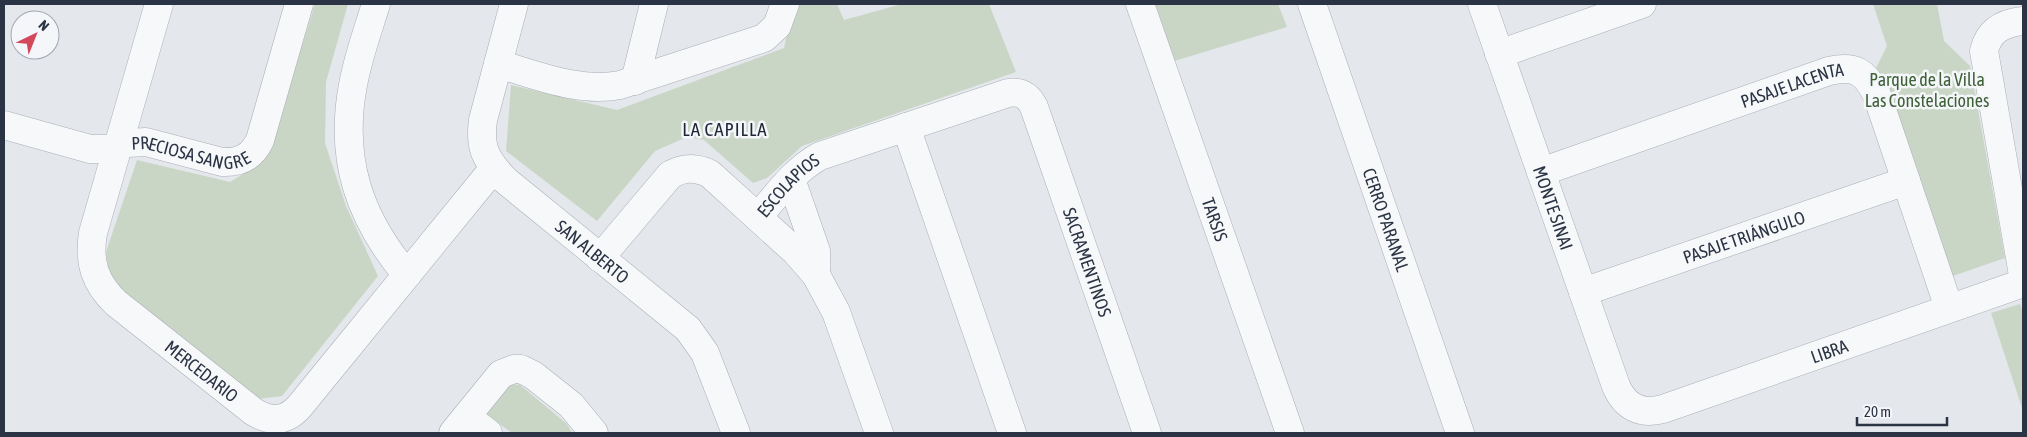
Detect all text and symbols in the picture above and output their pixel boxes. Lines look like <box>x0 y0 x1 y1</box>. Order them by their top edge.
north arrow <box>10 10 60 60</box>
text: N <box>35 17 52 34</box>
street label: PASAJE LACENTA <box>1738 58 1845 112</box>
park label: Parque de la Villa Las Constelaciones <box>1865 69 1989 111</box>
district label: LA CAPILLA <box>682 118 768 140</box>
street label: PRECIOSA SANGRE <box>131 131 254 173</box>
street label: ESCOLAPIOS <box>752 148 823 221</box>
street label: MONTE SINAI <box>1529 163 1578 253</box>
street label: CERRO PARANAL <box>1359 165 1414 274</box>
street label: TARSIS <box>1198 195 1233 244</box>
street label: SACRAMENTINOS <box>1059 205 1116 320</box>
street label: PASAJE TRIÁNGULO <box>1680 206 1807 267</box>
street label: SAN ALBERTO <box>552 215 634 287</box>
street label: LIBRA <box>1808 335 1851 367</box>
street label: MERCEDARIO <box>161 336 243 406</box>
scale bar <box>1857 394 1947 426</box>
text: 20 m <box>1864 403 1891 420</box>

